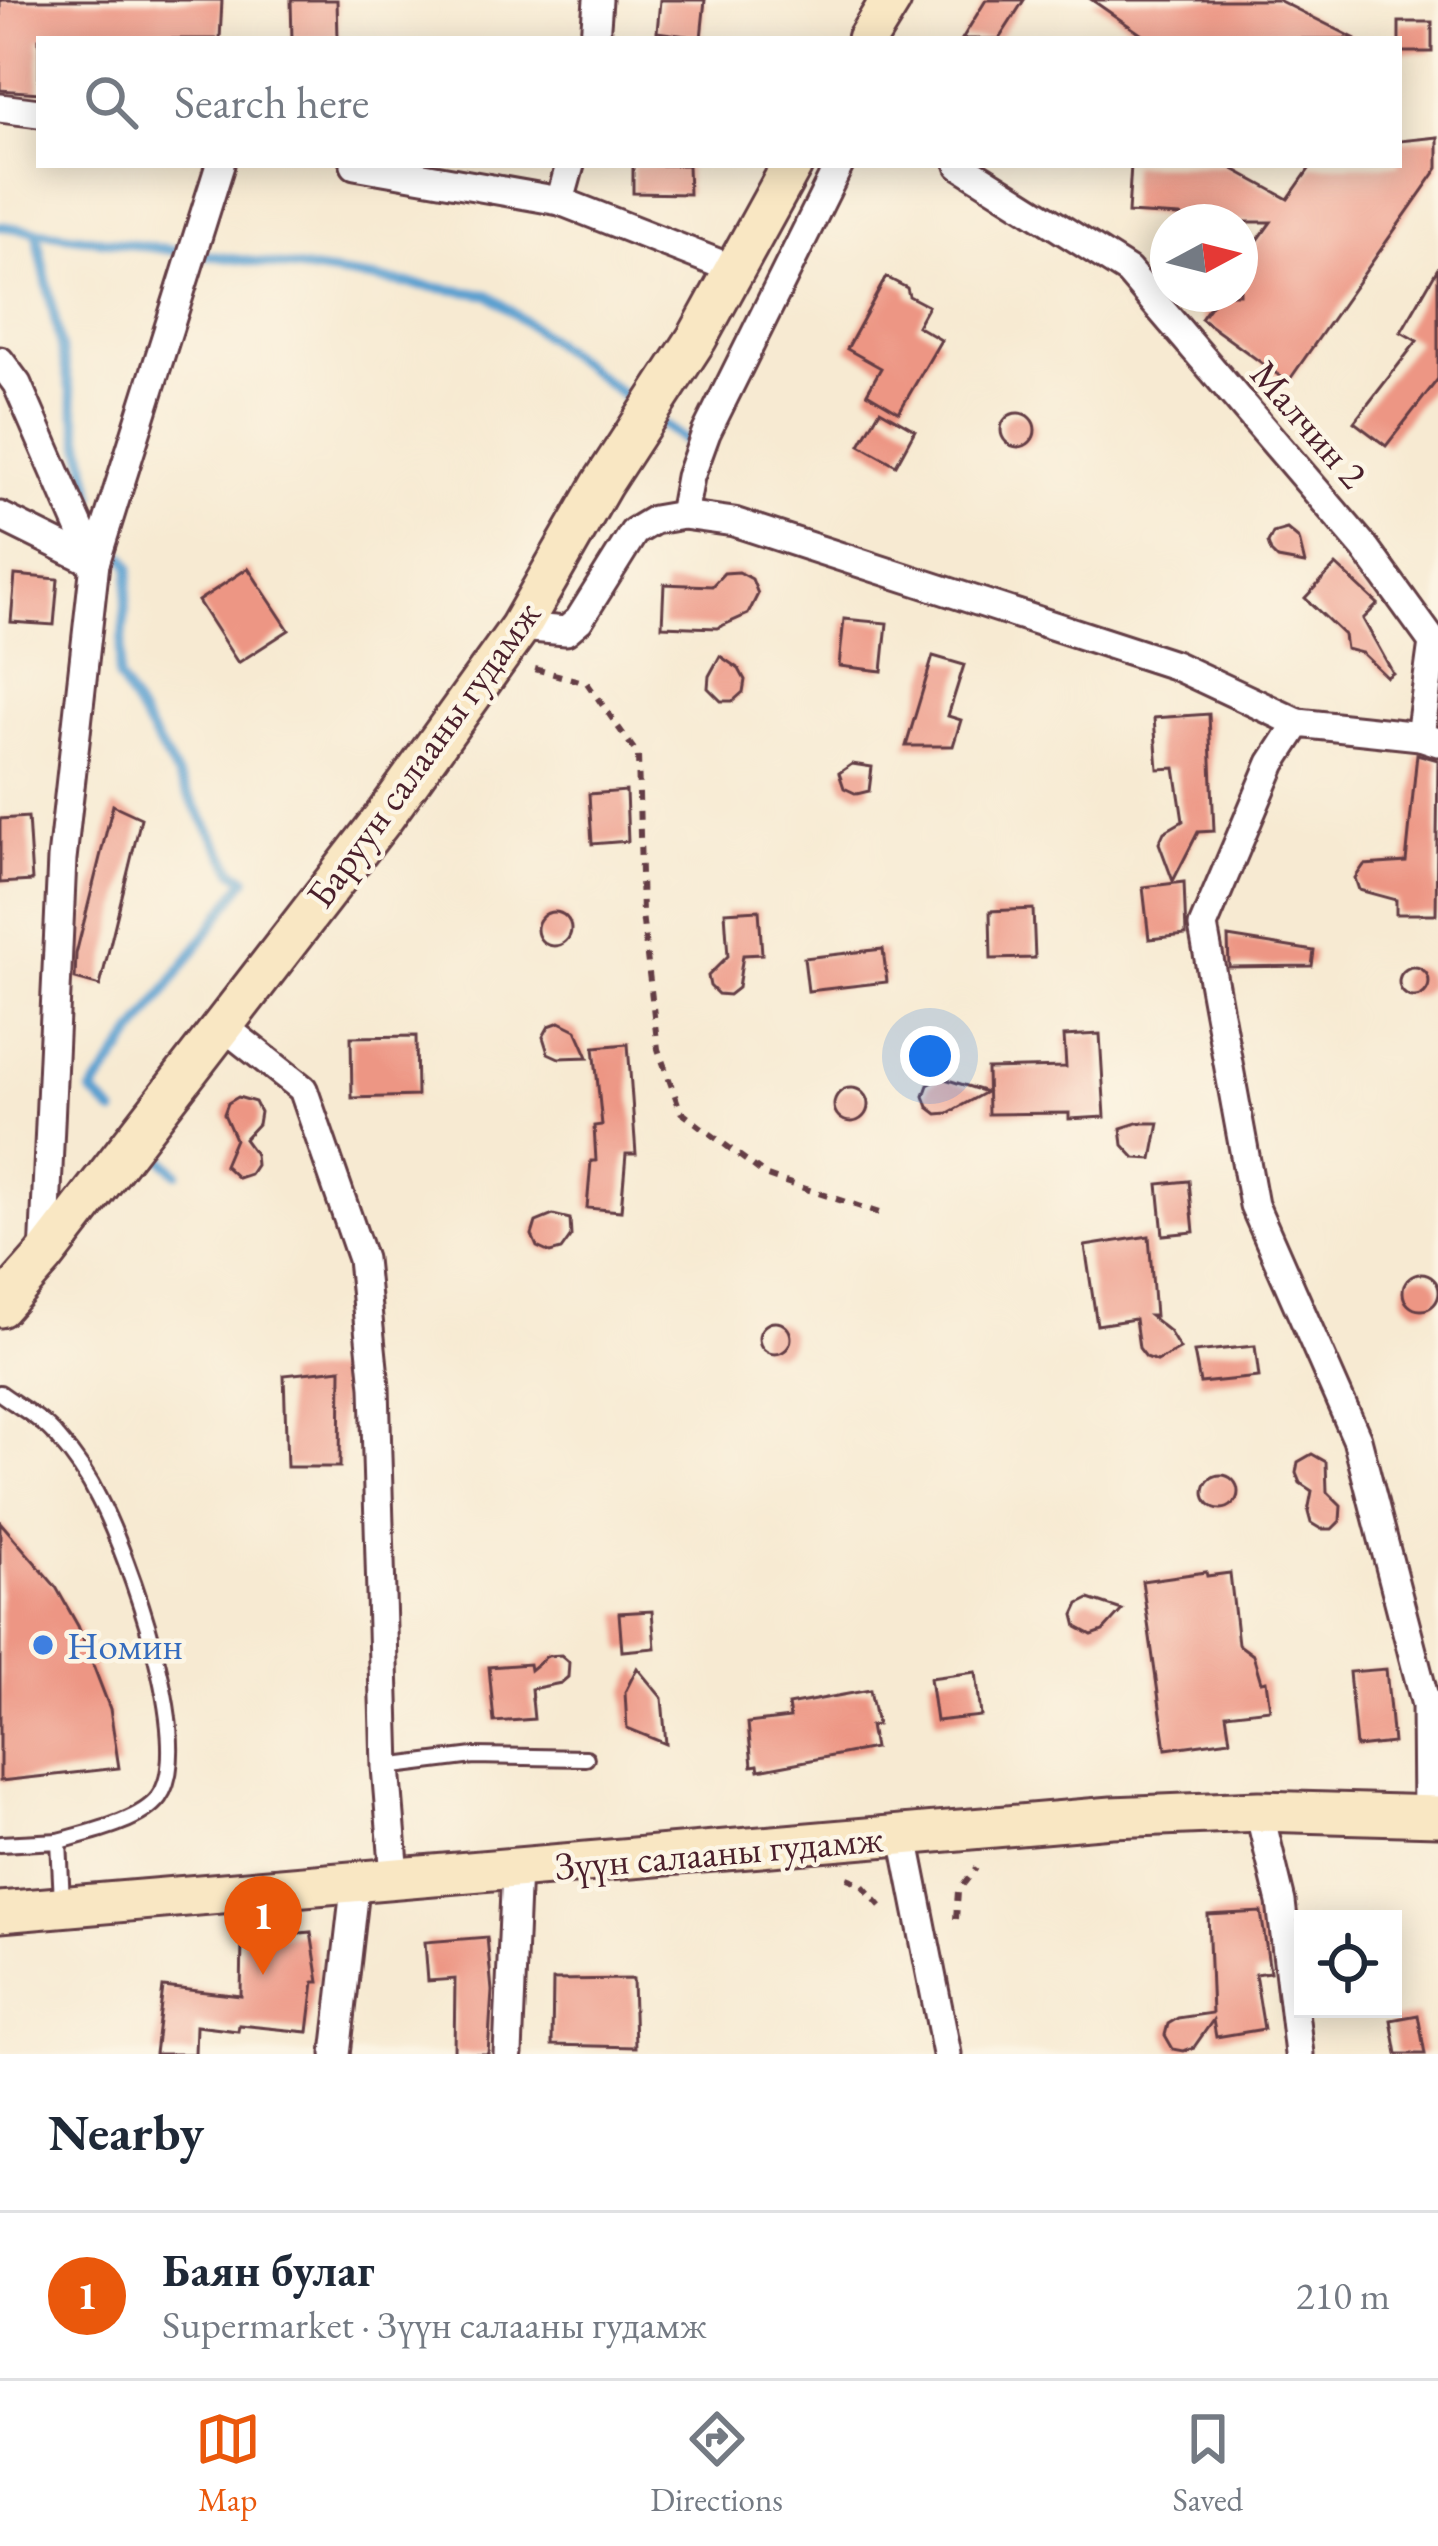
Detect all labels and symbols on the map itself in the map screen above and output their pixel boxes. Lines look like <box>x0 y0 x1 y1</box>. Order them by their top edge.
north arrow <box>1150 204 1258 312</box>
street label: Малчин 2 <box>1239 349 1379 499</box>
street label: Баруун салааны гудамж <box>294 590 552 918</box>
your location <box>900 1026 960 1086</box>
place label: Номин <box>67 1620 183 1671</box>
marker: Номин <box>30 1632 56 1658</box>
street label: Зүүн салааны гудамж <box>553 1812 885 1892</box>
pin: 1 <box>224 1876 302 1975</box>

